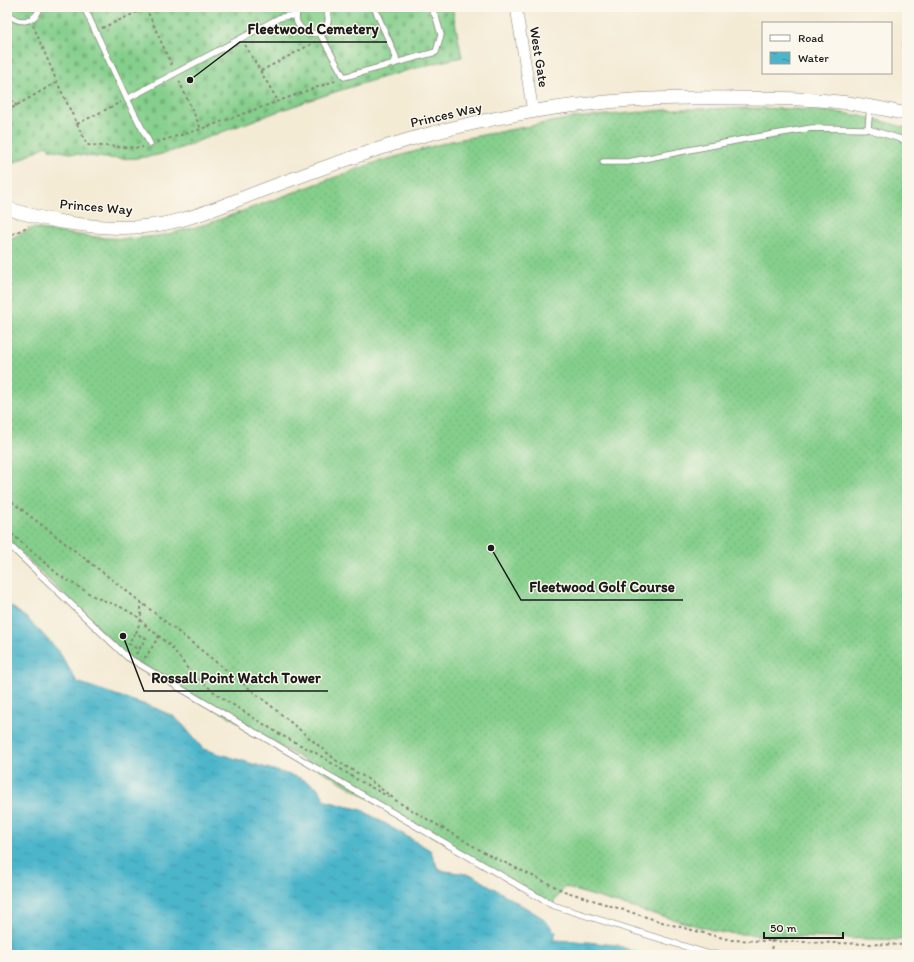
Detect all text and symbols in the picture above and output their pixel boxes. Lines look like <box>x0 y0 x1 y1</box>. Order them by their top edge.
callout: Fleetwood Cemetery <box>240 15 387 42</box>
text: Fleetwood Cemetery <box>248 20 379 39</box>
legend <box>762 22 892 74</box>
street label: West Gate <box>526 25 552 89</box>
text: Road <box>798 31 824 45</box>
text: Water <box>798 51 829 65</box>
street label: Princes Way <box>409 98 484 131</box>
street label: Princes Way <box>59 195 134 219</box>
callout: Fleetwood Golf Course <box>521 573 683 600</box>
text: Fleetwood Golf Course <box>529 578 675 596</box>
callout: Rossall Point Watch Tower <box>144 664 328 691</box>
text: Rossall Point Watch Tower <box>151 669 321 687</box>
scale bar <box>764 914 843 940</box>
text: 50 m <box>770 921 796 935</box>

